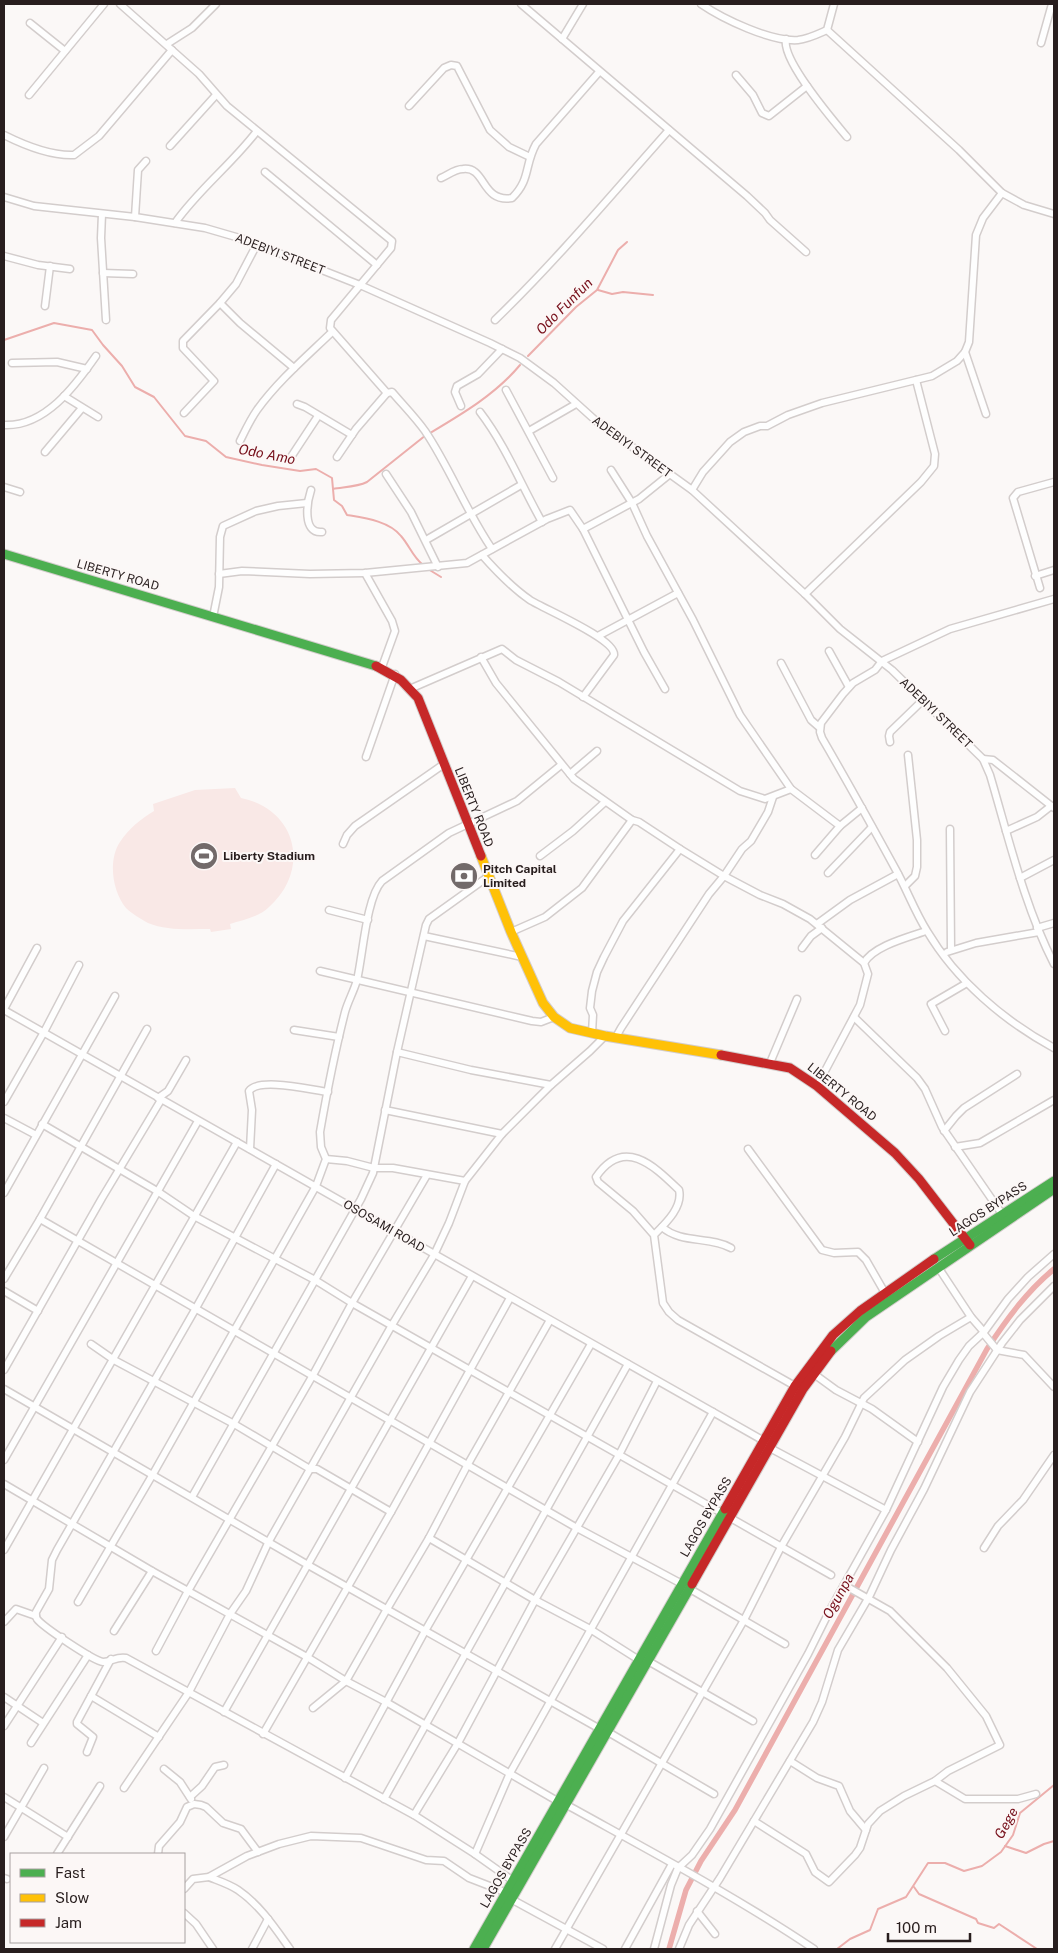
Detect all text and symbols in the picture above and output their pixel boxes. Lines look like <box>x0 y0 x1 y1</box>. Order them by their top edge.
street label: ADEBIYI STREET <box>233 230 327 278</box>
water label: Odo Funfun <box>532 274 596 338</box>
street label: ADEBIYI STREET <box>590 413 674 481</box>
water label: Odo Amo <box>237 441 297 467</box>
street label: LIBERTY ROAD <box>75 557 161 593</box>
street label: ADEBIYI STREET <box>897 675 975 751</box>
street label: LIBERTY ROAD <box>452 765 496 849</box>
sports icon: Liberty Stadium <box>189 841 219 871</box>
place label: Liberty Stadium <box>223 849 315 863</box>
bank icon: Pitch Capital Limited <box>449 861 479 891</box>
place label: Pitch Capital Limited <box>483 862 557 890</box>
street label: LIBERTY ROAD <box>805 1060 879 1124</box>
street label: LAGOS BYPASS <box>946 1179 1030 1239</box>
street label: OSOSAMI ROAD <box>341 1197 427 1255</box>
street label: LAGOS BYPASS <box>677 1475 735 1559</box>
water label: Ogunpa <box>819 1571 857 1621</box>
water label: Gege <box>991 1804 1021 1841</box>
street label: LAGOS BYPASS <box>477 1826 535 1910</box>
legend <box>10 1853 185 1943</box>
text: Fast <box>55 1864 85 1881</box>
text: Slow <box>55 1889 90 1906</box>
scale bar <box>888 1910 970 1942</box>
text: Jam <box>55 1914 82 1931</box>
text: 100 m <box>896 1919 937 1936</box>

